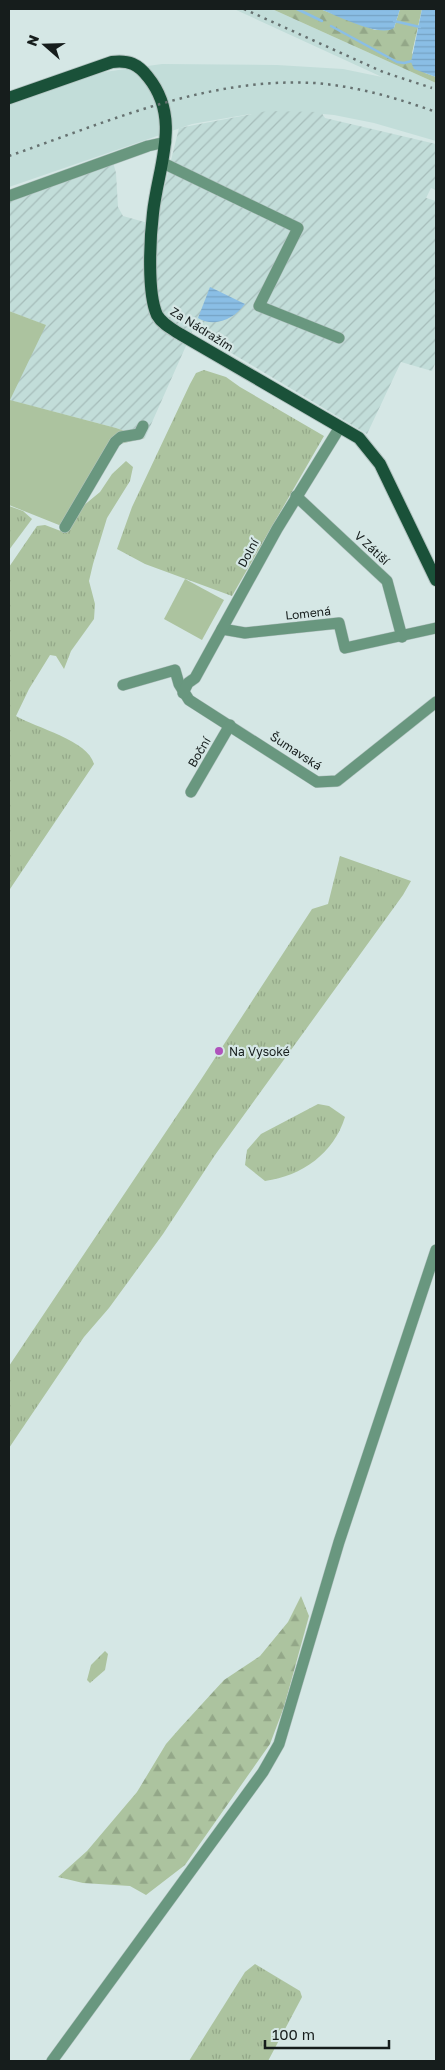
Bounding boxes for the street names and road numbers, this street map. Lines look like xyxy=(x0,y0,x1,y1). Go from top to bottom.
street label: Za Nádražím xyxy=(168,304,236,354)
street label: V Zátiší xyxy=(351,528,393,569)
street label: Dolní xyxy=(234,536,262,570)
street label: Lomená xyxy=(285,603,331,623)
street label: Šumavská xyxy=(267,729,325,773)
street label: Boční xyxy=(184,734,214,770)

